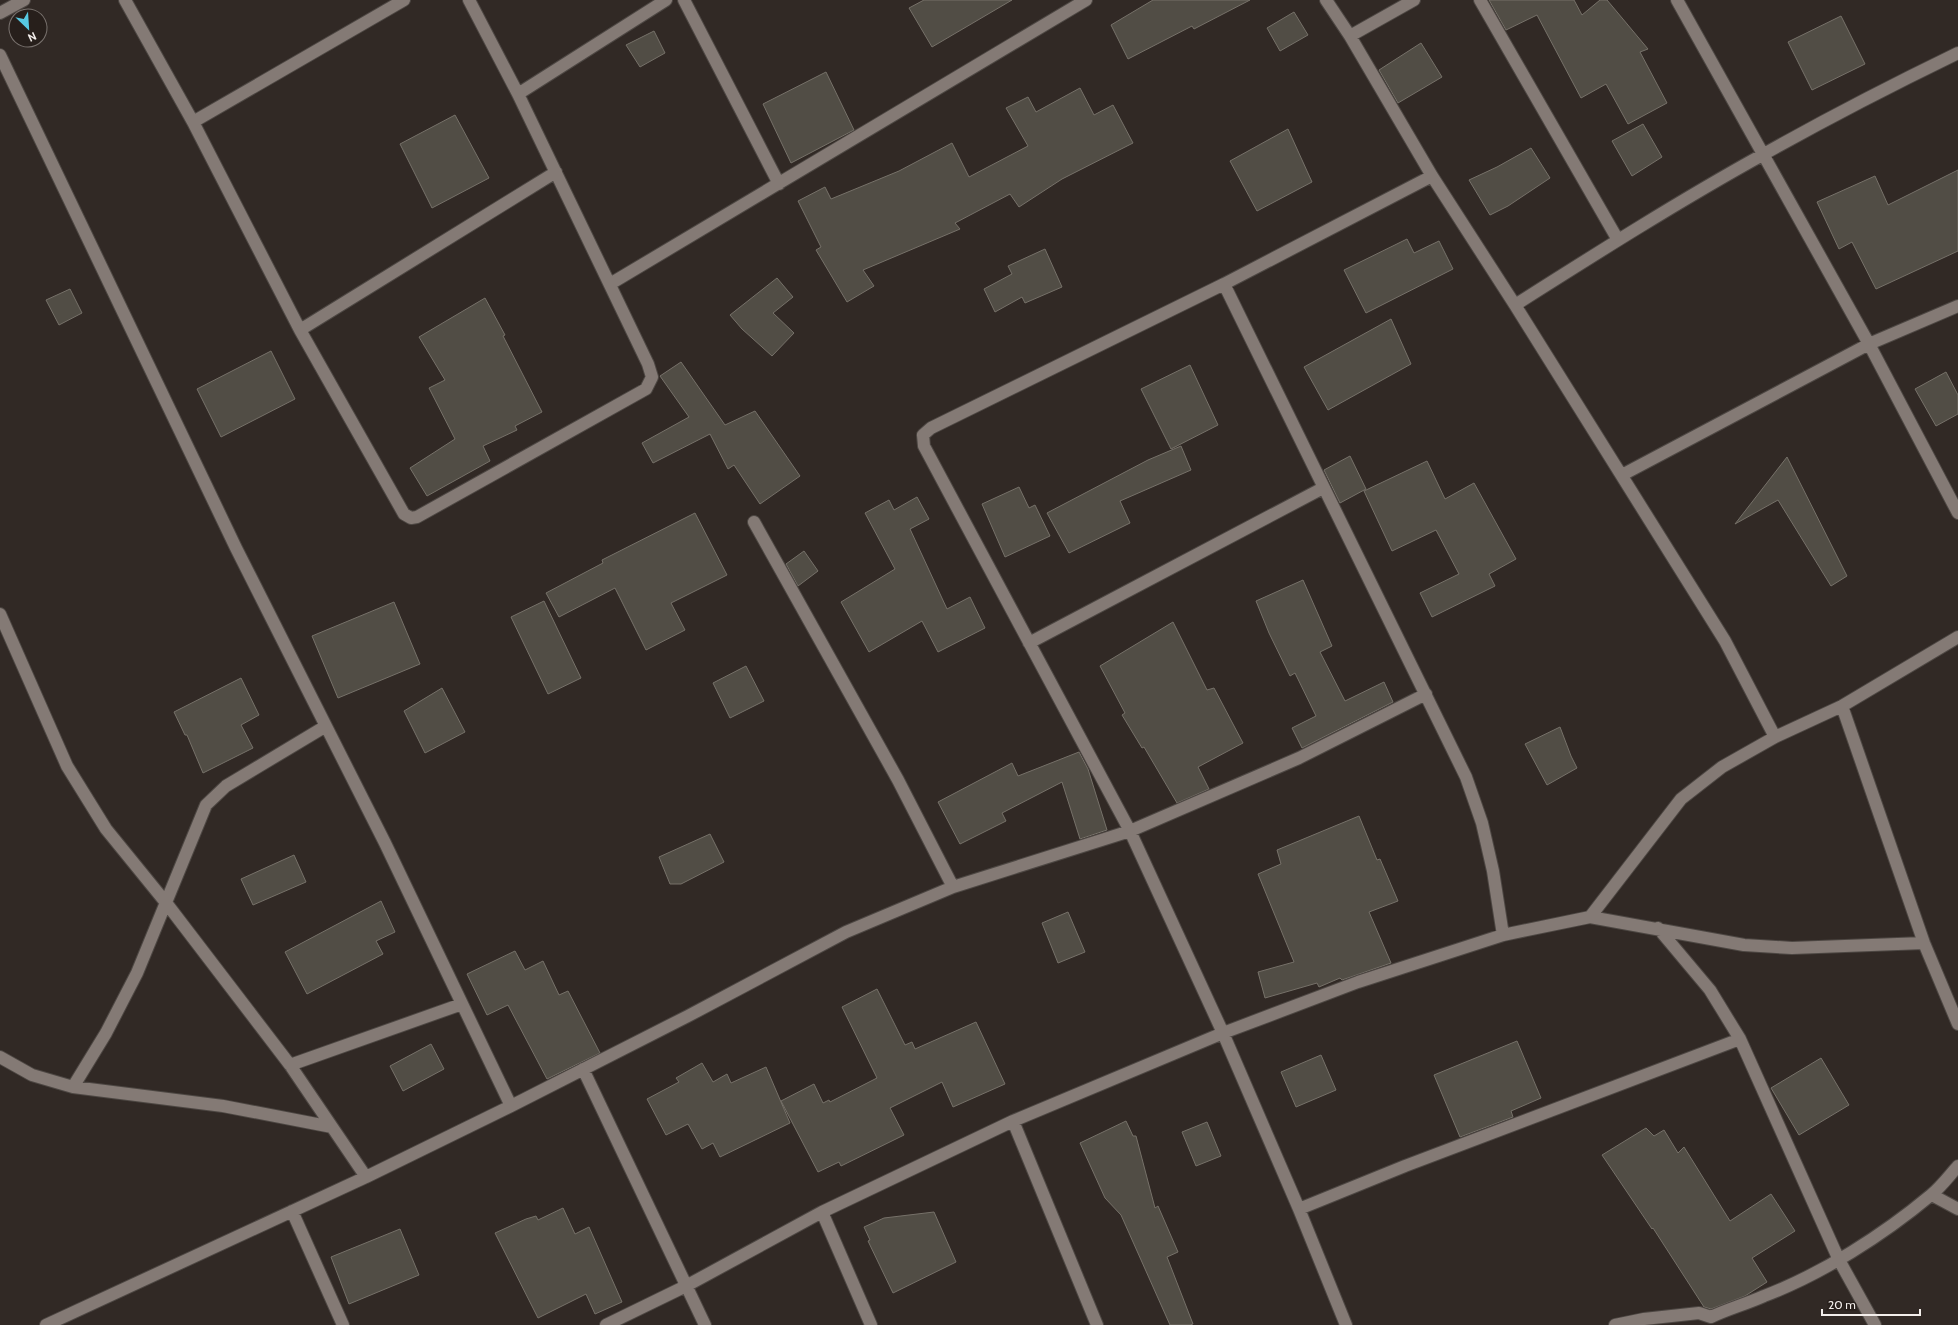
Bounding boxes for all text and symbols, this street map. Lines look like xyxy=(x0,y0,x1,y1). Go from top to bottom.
north arrow xyxy=(8,8,48,48)
text: N xyxy=(26,29,39,45)
scale bar xyxy=(1822,1291,1920,1317)
text: 20 m xyxy=(1828,1297,1856,1312)

